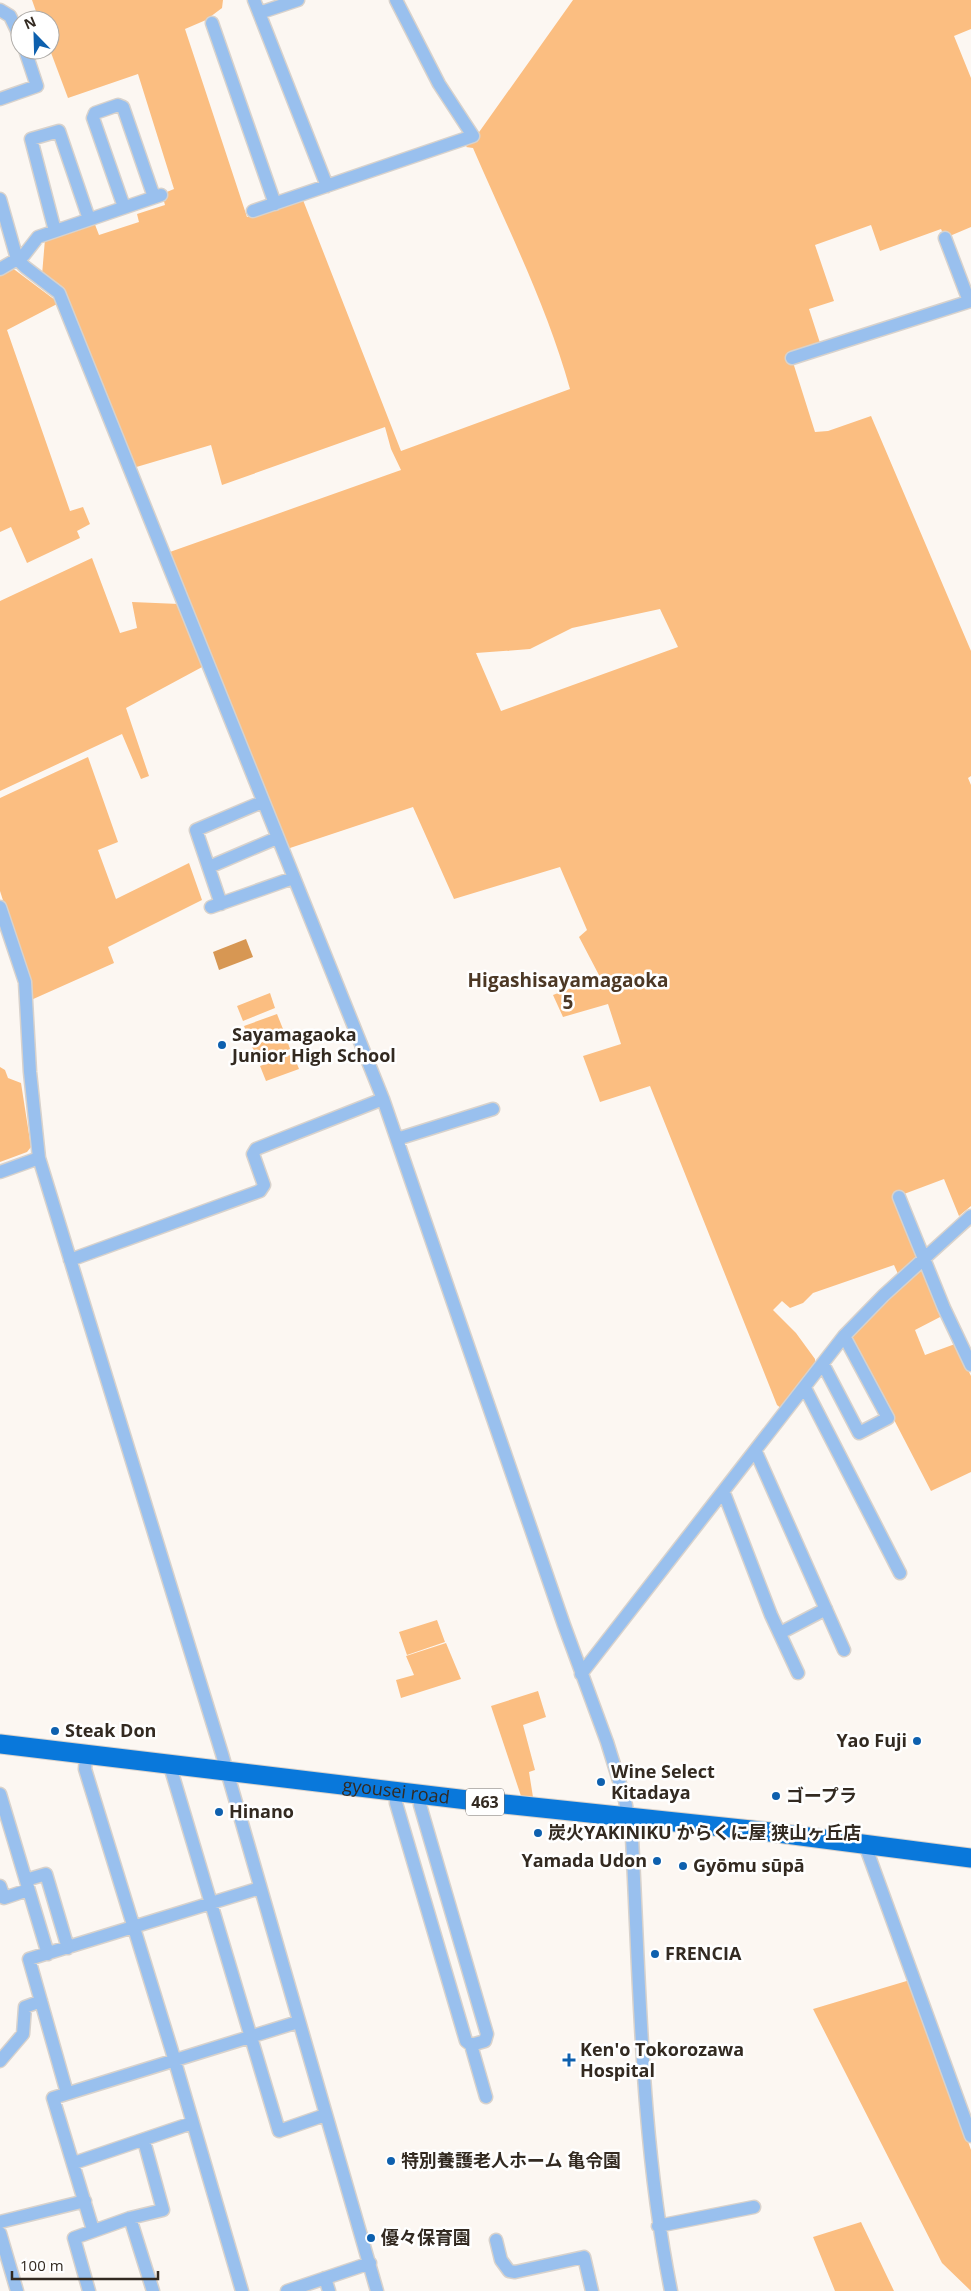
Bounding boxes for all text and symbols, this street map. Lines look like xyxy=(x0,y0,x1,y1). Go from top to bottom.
north arrow xyxy=(10,10,60,60)
text: N xyxy=(21,12,39,34)
district label: Higashisayamagaoka 5 xyxy=(468,967,668,1015)
place label: Sayamagaoka Junior High School xyxy=(230,1022,396,1067)
marker: Sayamagaoka Junior High School xyxy=(216,1039,228,1051)
place label: Steak Don xyxy=(65,1718,156,1742)
marker: Steak Don xyxy=(49,1725,61,1737)
place label: Yao Fuji xyxy=(836,1728,907,1752)
marker: Yao Fuji xyxy=(911,1735,923,1747)
place label: Wine Select Kitadaya xyxy=(611,1759,715,1804)
street label: gyousei road xyxy=(341,1772,451,1809)
marker: Wine Select Kitadaya xyxy=(595,1776,607,1788)
place label: ゴープラ xyxy=(786,1783,857,1807)
road number: 463 xyxy=(466,1788,504,1815)
marker: ゴープラ xyxy=(770,1790,782,1802)
place label: Hinano xyxy=(229,1799,294,1823)
marker: Hinano xyxy=(213,1806,225,1818)
place label: 炭火YAKINIKU からくに屋 狭山ヶ丘店 xyxy=(548,1820,861,1844)
marker: 炭火YAKINIKU からくに屋 狭山ヶ丘店 xyxy=(532,1827,544,1839)
place label: Yamada Udon xyxy=(521,1848,647,1872)
place label: Gyōmu sūpā xyxy=(693,1853,805,1877)
marker: Yamada Udon xyxy=(651,1855,663,1867)
marker: Gyōmu sūpā xyxy=(677,1860,689,1872)
place label: FRENCIA xyxy=(665,1941,742,1965)
marker: FRENCIA xyxy=(649,1948,661,1960)
place label: Ken'o Tokorozawa Hospital xyxy=(580,2037,744,2082)
marker: Ken'o Tokorozawa Hospital xyxy=(562,2053,576,2067)
place label: 特別養護老人ホーム 亀令園 xyxy=(401,2148,621,2172)
marker: 特別養護老人ホーム 亀令園 xyxy=(385,2155,397,2167)
place label: 優々保育園 xyxy=(381,2225,471,2249)
marker: 優々保育園 xyxy=(365,2232,377,2244)
scale bar xyxy=(12,2248,159,2280)
text: 100 m xyxy=(20,2255,64,2275)

